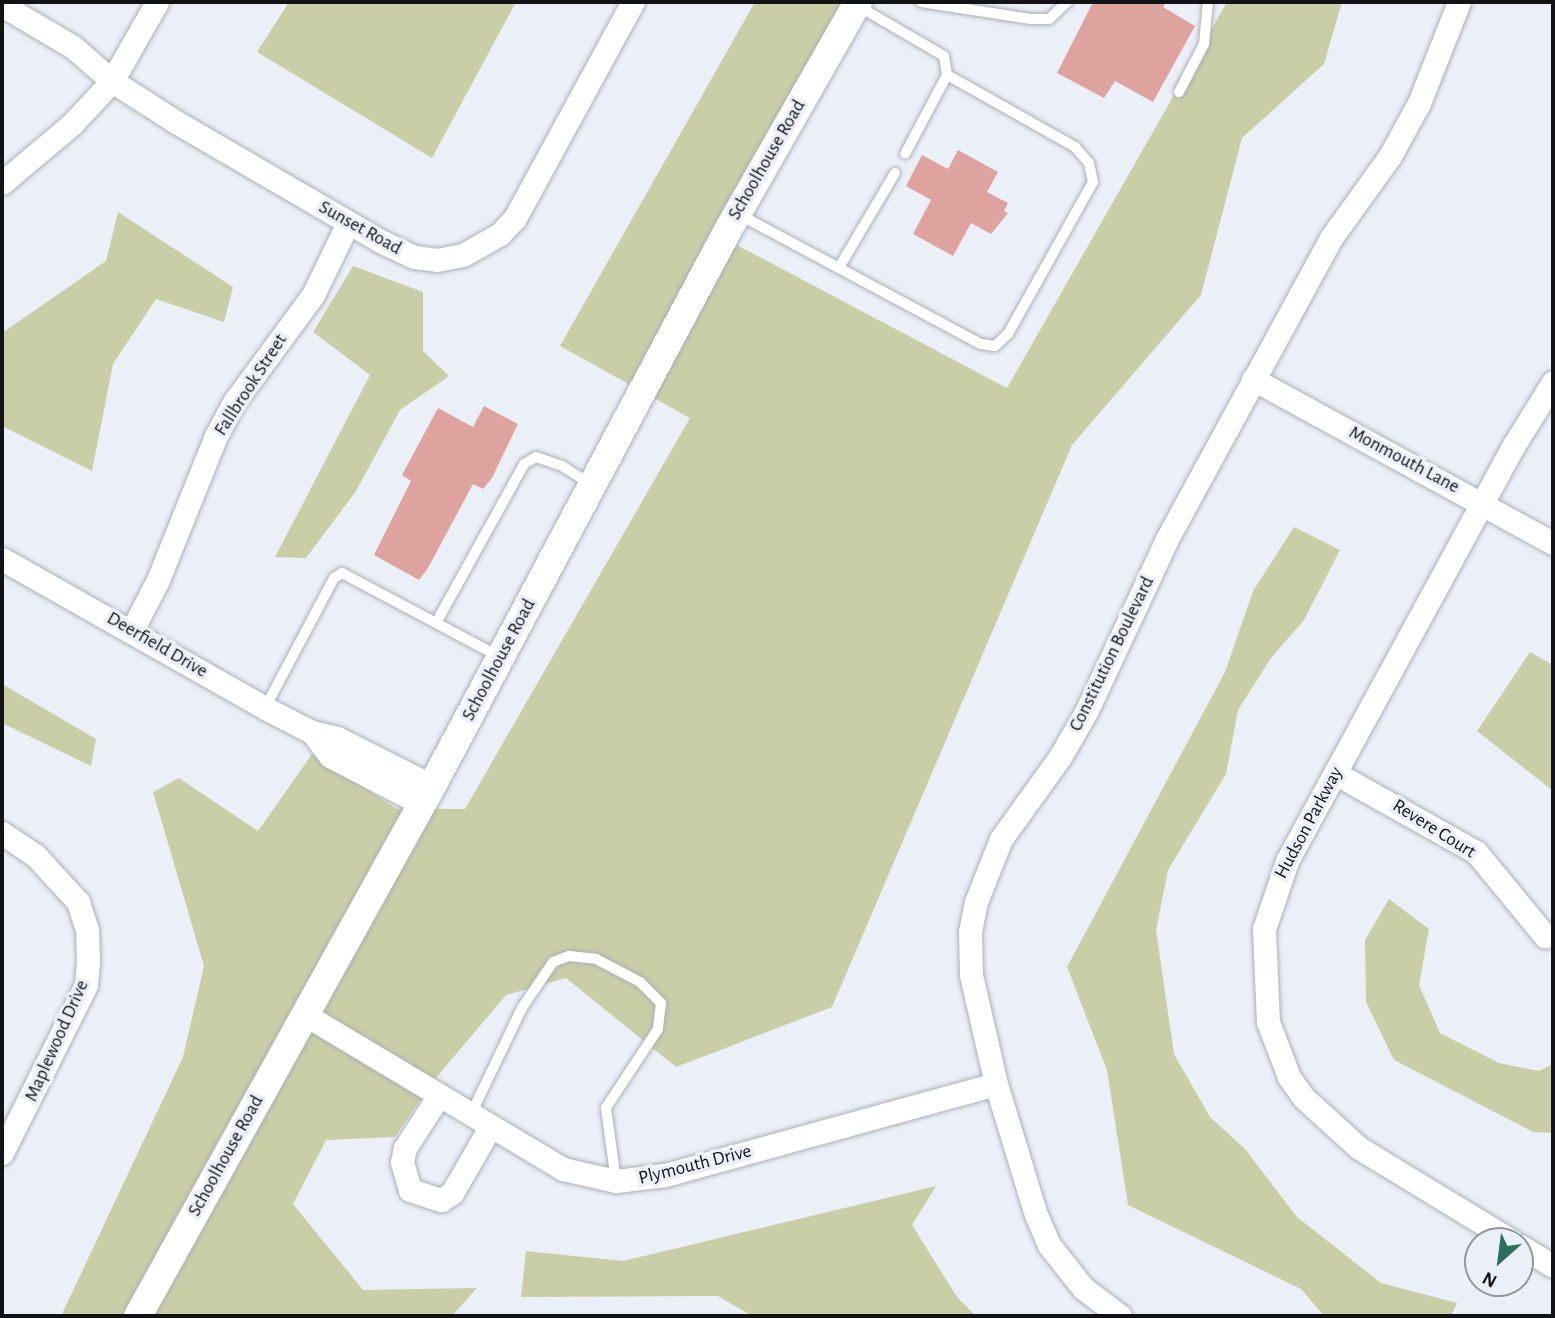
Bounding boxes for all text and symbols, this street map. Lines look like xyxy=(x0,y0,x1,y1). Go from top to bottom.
street label: Schoolhouse Road xyxy=(723,96,811,224)
street label: Sunset Road xyxy=(315,196,405,260)
street label: Fallbrook Street xyxy=(210,330,292,440)
street label: Monmouth Lane xyxy=(1345,421,1463,499)
street label: Constitution Boulevard xyxy=(1065,573,1159,735)
street label: Schoolhouse Road xyxy=(457,595,541,725)
street label: Deerfield Drive xyxy=(103,607,211,683)
street label: Hudson Parkway xyxy=(1270,763,1348,883)
street label: Revere Court xyxy=(1388,795,1480,863)
street label: Maplewood Drive xyxy=(20,977,94,1105)
street label: Schoolhouse Road xyxy=(183,1092,269,1220)
street label: Plymouth Drive xyxy=(636,1140,754,1190)
north arrow xyxy=(1464,1227,1534,1297)
text: N xyxy=(1480,1268,1500,1291)

